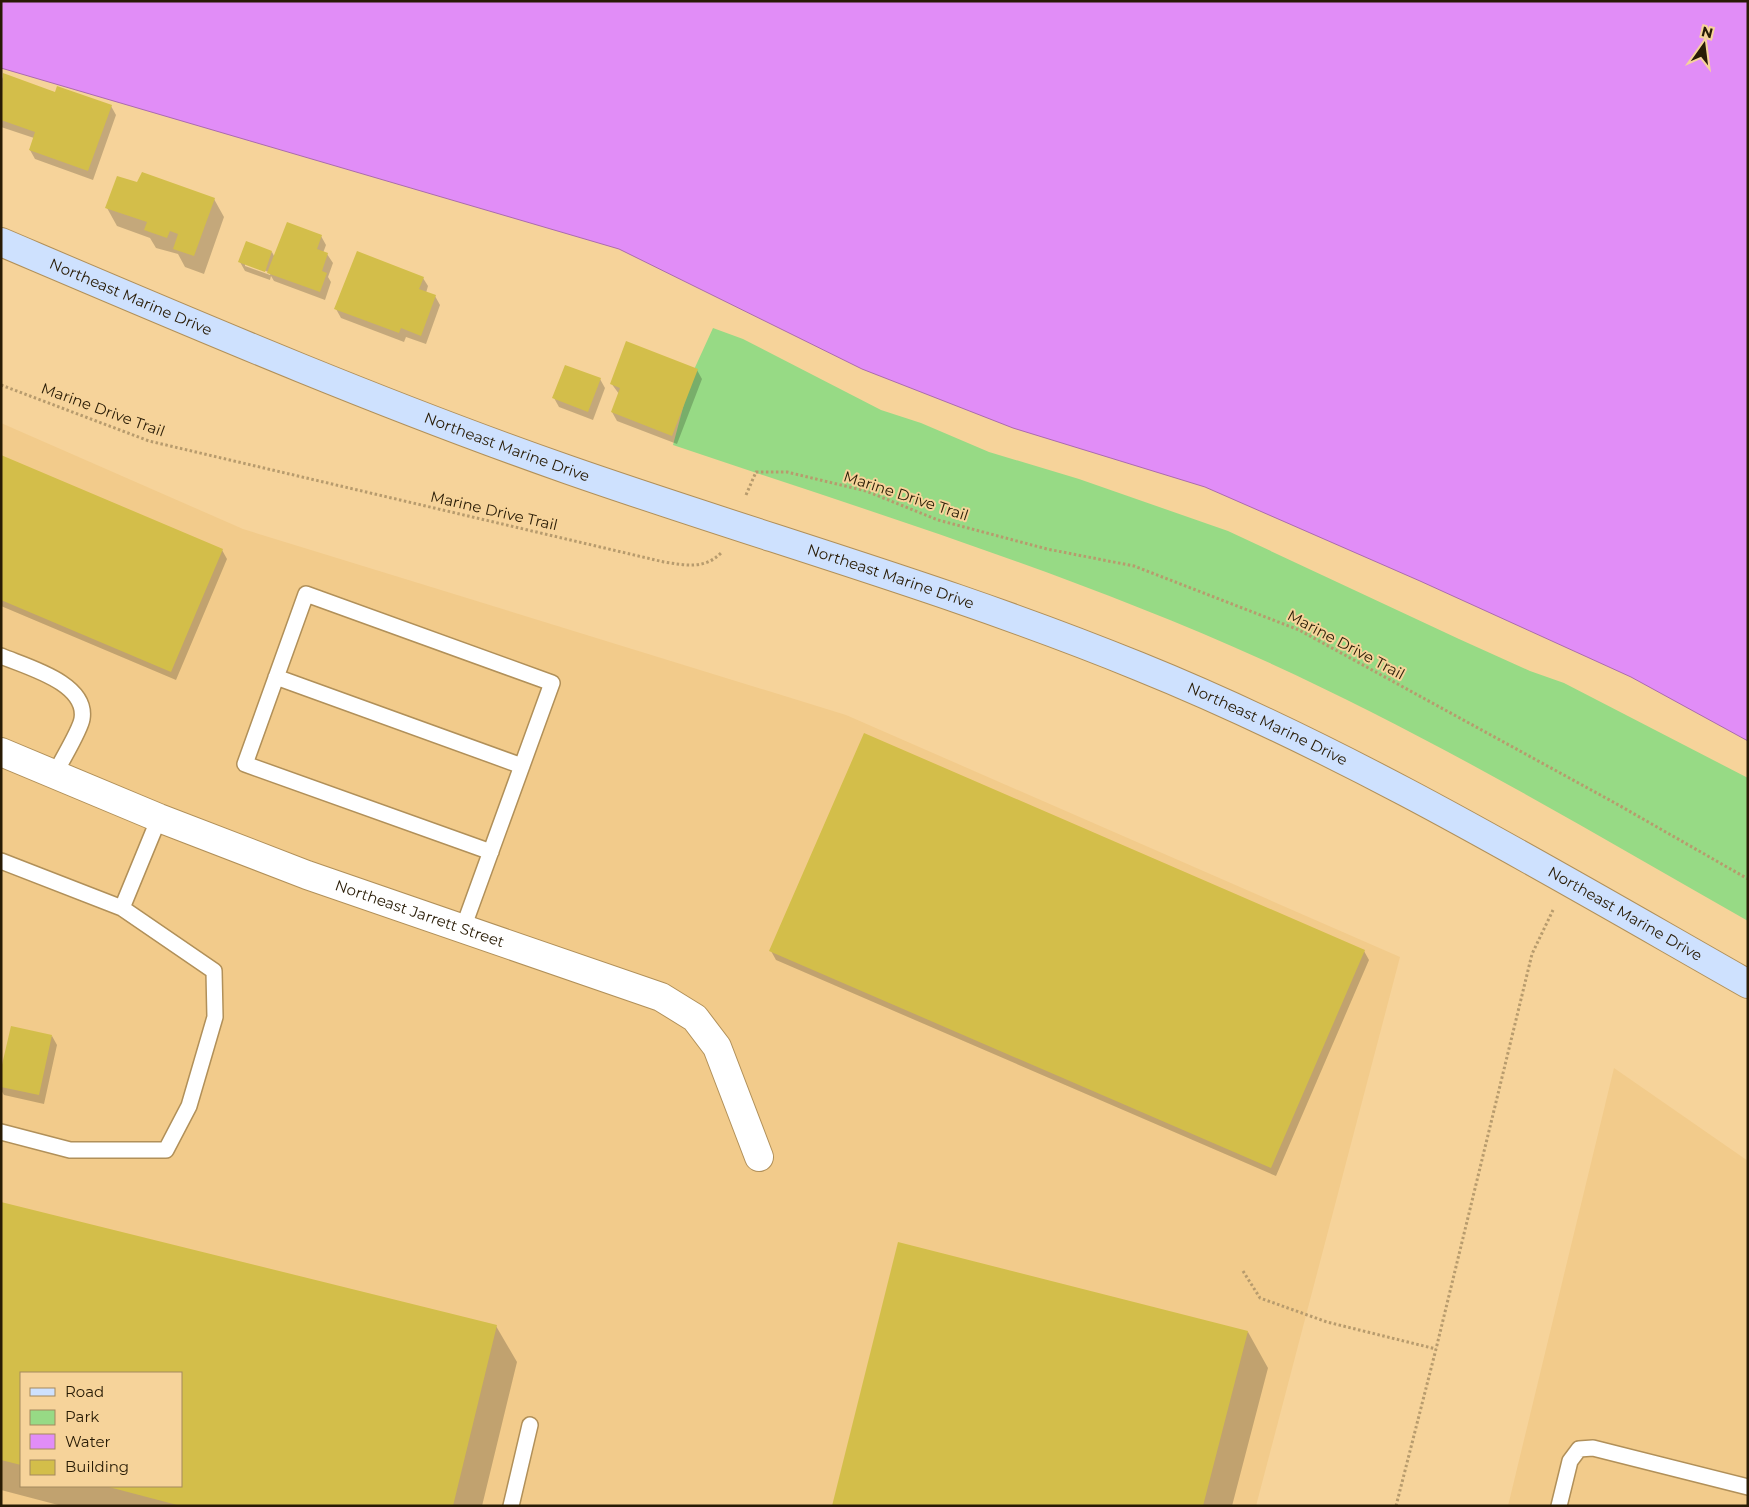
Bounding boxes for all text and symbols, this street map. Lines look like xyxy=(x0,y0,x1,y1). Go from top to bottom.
north arrow xyxy=(1679,20,1729,70)
text: N xyxy=(1699,22,1715,42)
street label: Northeast Marine Drive xyxy=(47,254,215,339)
street label: Marine Drive Trail xyxy=(39,378,168,441)
street label: Northeast Marine Drive xyxy=(422,408,592,485)
street label: Marine Drive Trail xyxy=(841,466,971,525)
street label: Marine Drive Trail xyxy=(429,487,560,534)
street label: Northeast Marine Drive xyxy=(805,539,977,613)
street label: Marine Drive Trail xyxy=(1284,606,1408,684)
street label: Northeast Marine Drive xyxy=(1185,678,1351,769)
street label: Northeast Marine Drive xyxy=(1545,862,1706,965)
street label: Northeast Jarrett Street xyxy=(333,875,507,951)
legend xyxy=(20,1372,182,1487)
text: Road xyxy=(65,1382,104,1401)
text: Park xyxy=(65,1407,99,1426)
text: Water xyxy=(65,1432,111,1451)
text: Building xyxy=(65,1457,129,1476)

